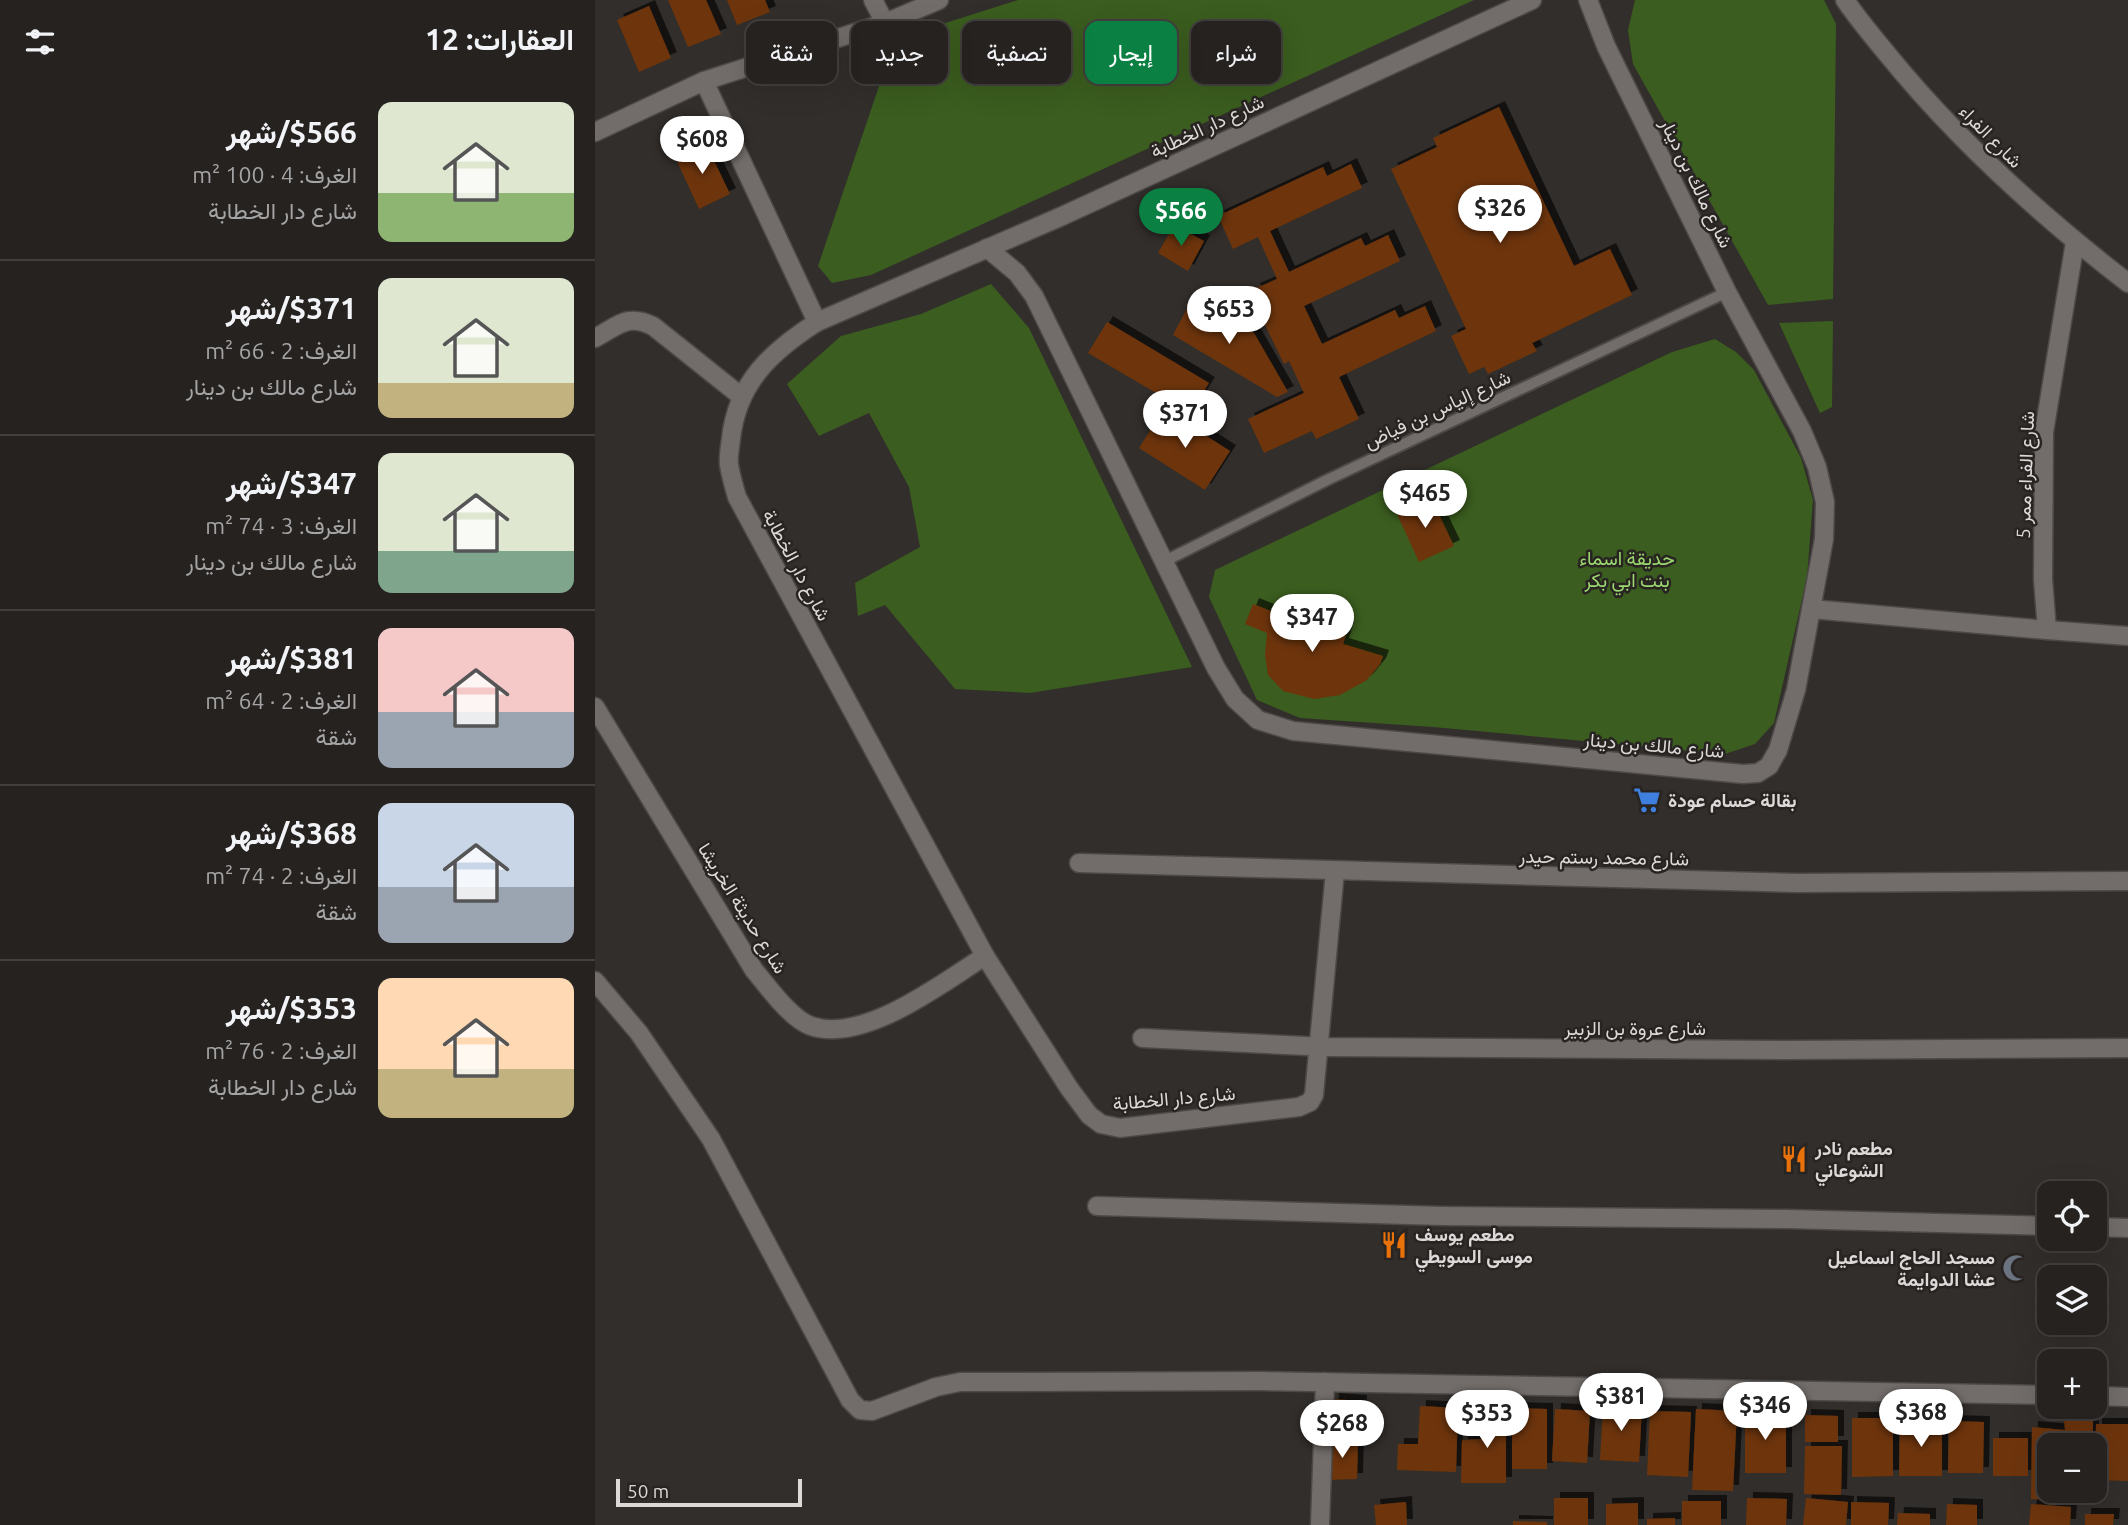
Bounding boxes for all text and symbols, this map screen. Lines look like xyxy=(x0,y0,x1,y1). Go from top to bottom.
chip: شقة xyxy=(746,21,837,84)
chip: جديد xyxy=(851,21,948,84)
chip: تصفية xyxy=(962,21,1071,84)
chip: إيجار xyxy=(1085,21,1177,84)
chip: شراء xyxy=(1191,21,1281,84)
text: العقارات: 12 xyxy=(425,22,574,56)
icon: filters xyxy=(21,23,59,61)
street label: شارع دار الخطابة xyxy=(1147,90,1268,164)
street label: شارع الفراء xyxy=(1954,100,2027,173)
street label: شارع مالك بن دينار xyxy=(1654,114,1738,252)
text: $566/شهر xyxy=(226,115,357,149)
pin: $608 xyxy=(661,116,743,176)
text: $608 xyxy=(676,126,728,151)
icon: home xyxy=(434,130,518,214)
text: الغرف: 4 · 100 m² xyxy=(192,162,357,187)
pin: $326 xyxy=(1459,186,1541,245)
pin: $566 xyxy=(1140,188,1222,248)
text: $326 xyxy=(1474,195,1526,220)
text: شارع دار الخطابة xyxy=(208,198,357,223)
text: $566 xyxy=(1155,198,1207,223)
pin: $653 xyxy=(1188,286,1270,346)
text: $371/شهر xyxy=(226,291,357,325)
text: $653 xyxy=(1203,296,1255,321)
icon: home xyxy=(434,306,518,390)
text: الغرف: 2 · 66 m² xyxy=(205,338,357,363)
street label: شارع إلياس بن فياض xyxy=(1360,365,1515,454)
text: شارع مالك بن دينار xyxy=(186,374,357,399)
pin: $371 xyxy=(1144,391,1226,450)
text: $371 xyxy=(1159,400,1211,425)
street label: شارع الفراء ممر 5 xyxy=(2012,411,2040,539)
text: $347/شهر xyxy=(226,466,357,500)
pin: $465 xyxy=(1384,470,1466,530)
text: $465 xyxy=(1399,480,1451,505)
icon: home xyxy=(434,481,518,565)
street label: شارع دار الخطابة xyxy=(757,506,836,625)
text: الغرف: 3 · 74 m² xyxy=(205,513,357,538)
park label: حديقة اسماء بنت ابي بكر xyxy=(1579,547,1675,596)
text: شارع مالك بن دينار xyxy=(186,549,357,574)
pin: $347 xyxy=(1271,594,1353,654)
text: $347 xyxy=(1286,604,1338,629)
text: $381/شهر xyxy=(226,641,357,675)
icon: home xyxy=(434,656,518,740)
text: الغرف: 2 · 64 m² xyxy=(205,688,357,713)
text: شقة xyxy=(315,724,357,749)
street label: شارع مالك بن دينار xyxy=(1581,728,1725,764)
supermarket icon: بقالة حسام عودة xyxy=(1632,785,1662,815)
place label: بقالة حسام عودة xyxy=(1668,789,1797,813)
text: $368/شهر xyxy=(226,816,357,850)
icon: home xyxy=(434,831,518,915)
street label: شارع حديثة الخريشا xyxy=(692,839,792,978)
street label: شارع محمد رستم حيدر xyxy=(1518,844,1689,871)
text: الغرف: 2 · 74 m² xyxy=(205,863,357,888)
text: شقة xyxy=(315,899,357,924)
text: $353/شهر xyxy=(226,991,357,1025)
icon: home xyxy=(434,1006,518,1090)
street label: شارع عروة بن الزبير xyxy=(1563,1017,1706,1041)
text: الغرف: 2 · 76 m² xyxy=(205,1038,357,1063)
text: شارع دار الخطابة xyxy=(208,1074,357,1099)
street label: شارع دار الخطابة xyxy=(1112,1082,1236,1116)
place label: مطعم نادر الشوعاني xyxy=(1814,1137,1893,1187)
restaurant icon: مطعم نادر الشوعاني xyxy=(1779,1144,1809,1174)
map controls xyxy=(2037,1181,2107,1503)
button: locate xyxy=(2037,1181,2107,1251)
place label: مطعم يوسف موسى السويطي xyxy=(1415,1223,1533,1273)
restaurant icon: مطعم يوسف موسى السويطي xyxy=(1379,1230,1409,1260)
place label: مسجد الحاج اسماعيل عشا الدوايمة xyxy=(1828,1246,1995,1292)
mosque icon: مسجد الحاج اسماعيل عشا الدوايمة xyxy=(2001,1253,2031,1283)
button: layers xyxy=(2037,1265,2107,1335)
button: + xyxy=(2037,1349,2107,1419)
pin: $381 xyxy=(1580,1374,1662,1433)
pin: $346 xyxy=(1724,1382,1806,1442)
text: $381 xyxy=(1595,1383,1647,1408)
pin: $353 xyxy=(1446,1390,1528,1450)
pin: $368 xyxy=(1880,1390,1962,1449)
text: $346 xyxy=(1739,1392,1791,1417)
text: $368 xyxy=(1895,1399,1947,1424)
pin: $268 xyxy=(1301,1400,1383,1460)
text: $353 xyxy=(1461,1400,1513,1425)
text: $268 xyxy=(1316,1410,1368,1435)
button: − xyxy=(2037,1433,2107,1503)
scale bar xyxy=(616,1476,801,1508)
text: 50 m xyxy=(627,1480,669,1502)

